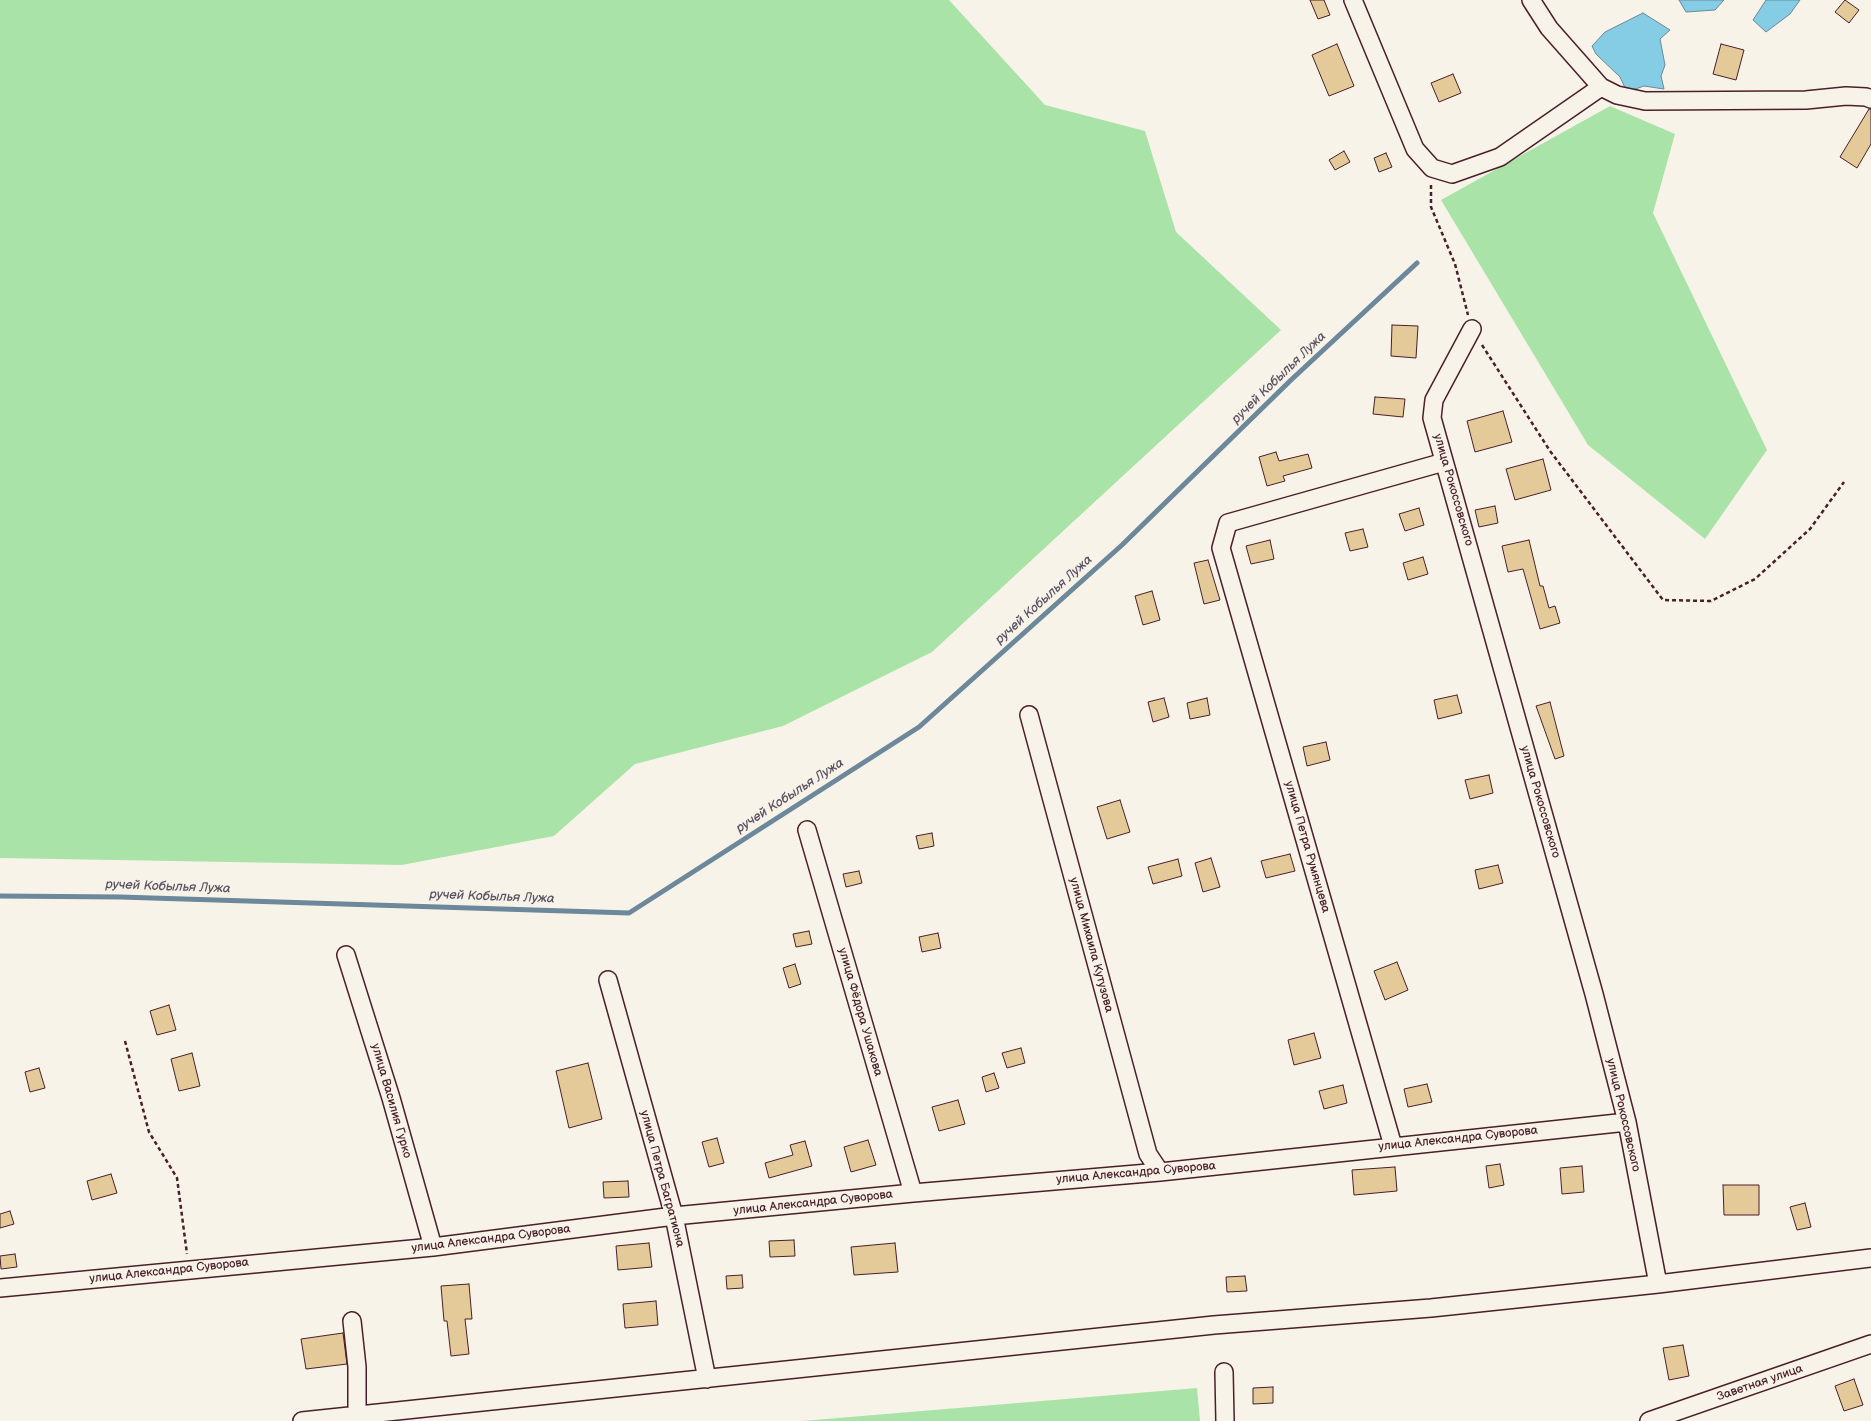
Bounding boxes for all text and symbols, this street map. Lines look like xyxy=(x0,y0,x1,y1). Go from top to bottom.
water label: ручей Кобылья Лужа xyxy=(1228,329,1330,427)
street label: улица Рокоссовского xyxy=(1430,432,1476,548)
water label: ручей Кобылья Лужа xyxy=(992,552,1096,648)
street label: улица Рокоссовского xyxy=(1517,744,1563,860)
water label: ручей Кобылья Лужа xyxy=(733,755,847,837)
street label: улица Петра Румянцева xyxy=(1281,779,1333,915)
street label: улица Михаила Кутузова xyxy=(1066,876,1116,1014)
water label: ручей Кобылья Лужа xyxy=(105,877,231,897)
water label: ручей Кобылья Лужа xyxy=(429,887,555,907)
street label: улица Фёдора Ушакова xyxy=(835,946,885,1078)
street label: улица Василия Гурко xyxy=(368,1042,414,1160)
street label: улица Рокоссовского xyxy=(1603,1057,1643,1173)
street label: улица Петра Багратиона xyxy=(637,1109,687,1249)
street label: улица Александра Суворова xyxy=(1378,1123,1538,1155)
street label: улица Александра Суворова xyxy=(1056,1159,1216,1187)
street label: улица Александра Суворова xyxy=(733,1187,893,1219)
street label: улица Александра Суворова xyxy=(411,1222,571,1256)
street label: улица Александра Суворова xyxy=(89,1255,249,1287)
street label: Заветная улица xyxy=(1715,1362,1805,1404)

